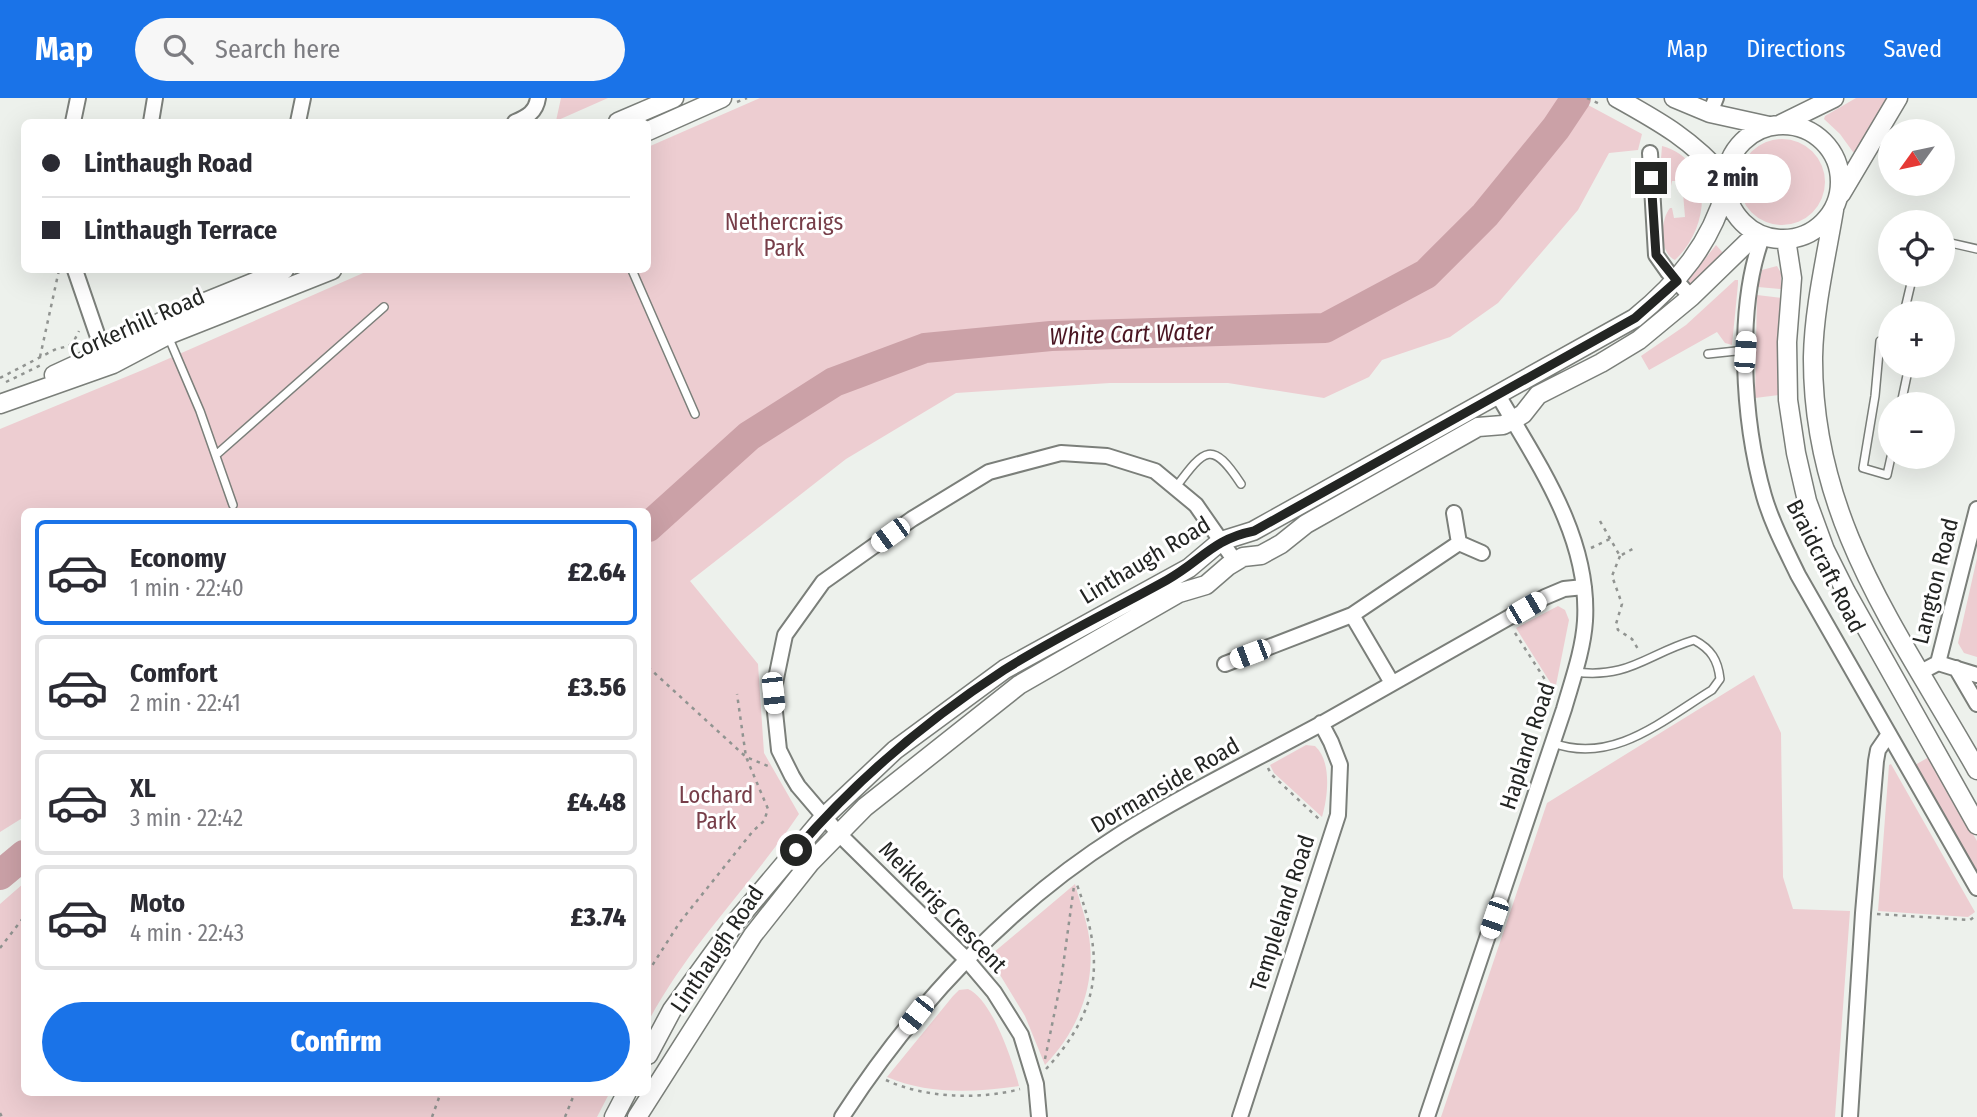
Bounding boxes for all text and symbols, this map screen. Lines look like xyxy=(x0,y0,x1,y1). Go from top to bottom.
search box xyxy=(135,18,625,81)
text: Map xyxy=(35,29,93,69)
icon: search xyxy=(159,30,197,68)
text: Search here xyxy=(215,34,340,65)
text: Map xyxy=(1667,35,1708,63)
text: Directions xyxy=(1746,35,1845,63)
text: Saved xyxy=(1883,35,1942,63)
north arrow xyxy=(1878,119,1955,196)
map controls xyxy=(1878,119,1955,469)
text: Linthaugh Road xyxy=(84,148,253,179)
callout: 2 min xyxy=(1676,154,1791,202)
route end xyxy=(1635,162,1667,194)
text: 2 min xyxy=(1708,164,1758,192)
park label: Nethercraigs Park xyxy=(725,208,843,262)
button: locate xyxy=(1878,210,1955,287)
text: Linthaugh Terrace xyxy=(84,215,277,246)
street label: Corkerhill Road xyxy=(65,282,209,366)
button: + xyxy=(1878,301,1955,378)
water label: White Cart Water xyxy=(1049,317,1214,351)
car xyxy=(1734,330,1757,374)
button: − xyxy=(1878,392,1955,469)
street label: Braidcraft Road xyxy=(1781,495,1871,637)
street label: Linthaugh Road xyxy=(1075,510,1215,610)
car xyxy=(867,514,914,556)
street label: Langton Road xyxy=(1906,515,1964,647)
icon: car xyxy=(46,541,109,604)
text: Economy xyxy=(130,543,226,574)
text: £2.64 xyxy=(568,557,626,588)
text: 1 min · 22:40 xyxy=(130,574,244,602)
car xyxy=(1503,588,1550,628)
car xyxy=(1227,637,1274,671)
icon: car xyxy=(46,656,109,719)
text: Comfort xyxy=(130,658,218,689)
car xyxy=(761,671,786,715)
text: £3.56 xyxy=(567,672,626,703)
street label: Hapland Road xyxy=(1493,679,1561,813)
text: 2 min · 22:41 xyxy=(130,689,241,717)
street label: Dormanside Road xyxy=(1086,731,1244,839)
icon: car xyxy=(46,771,109,834)
text: XL xyxy=(130,773,156,804)
park label: Lochard Park xyxy=(679,781,753,835)
text: £4.48 xyxy=(567,787,626,818)
text: 3 min · 22:42 xyxy=(130,804,243,832)
street label: Templeland Road xyxy=(1244,831,1320,995)
route start xyxy=(780,834,812,866)
street label: Meiklerig Crescent xyxy=(873,835,1013,979)
street label: Linthaugh Road xyxy=(664,880,770,1018)
icon: car xyxy=(46,886,109,949)
text: Moto xyxy=(130,888,185,919)
car xyxy=(1478,895,1511,941)
text: £3.74 xyxy=(571,902,626,933)
text: 4 min · 22:43 xyxy=(130,919,244,947)
car xyxy=(895,992,938,1038)
button: Confirm xyxy=(42,1002,630,1082)

